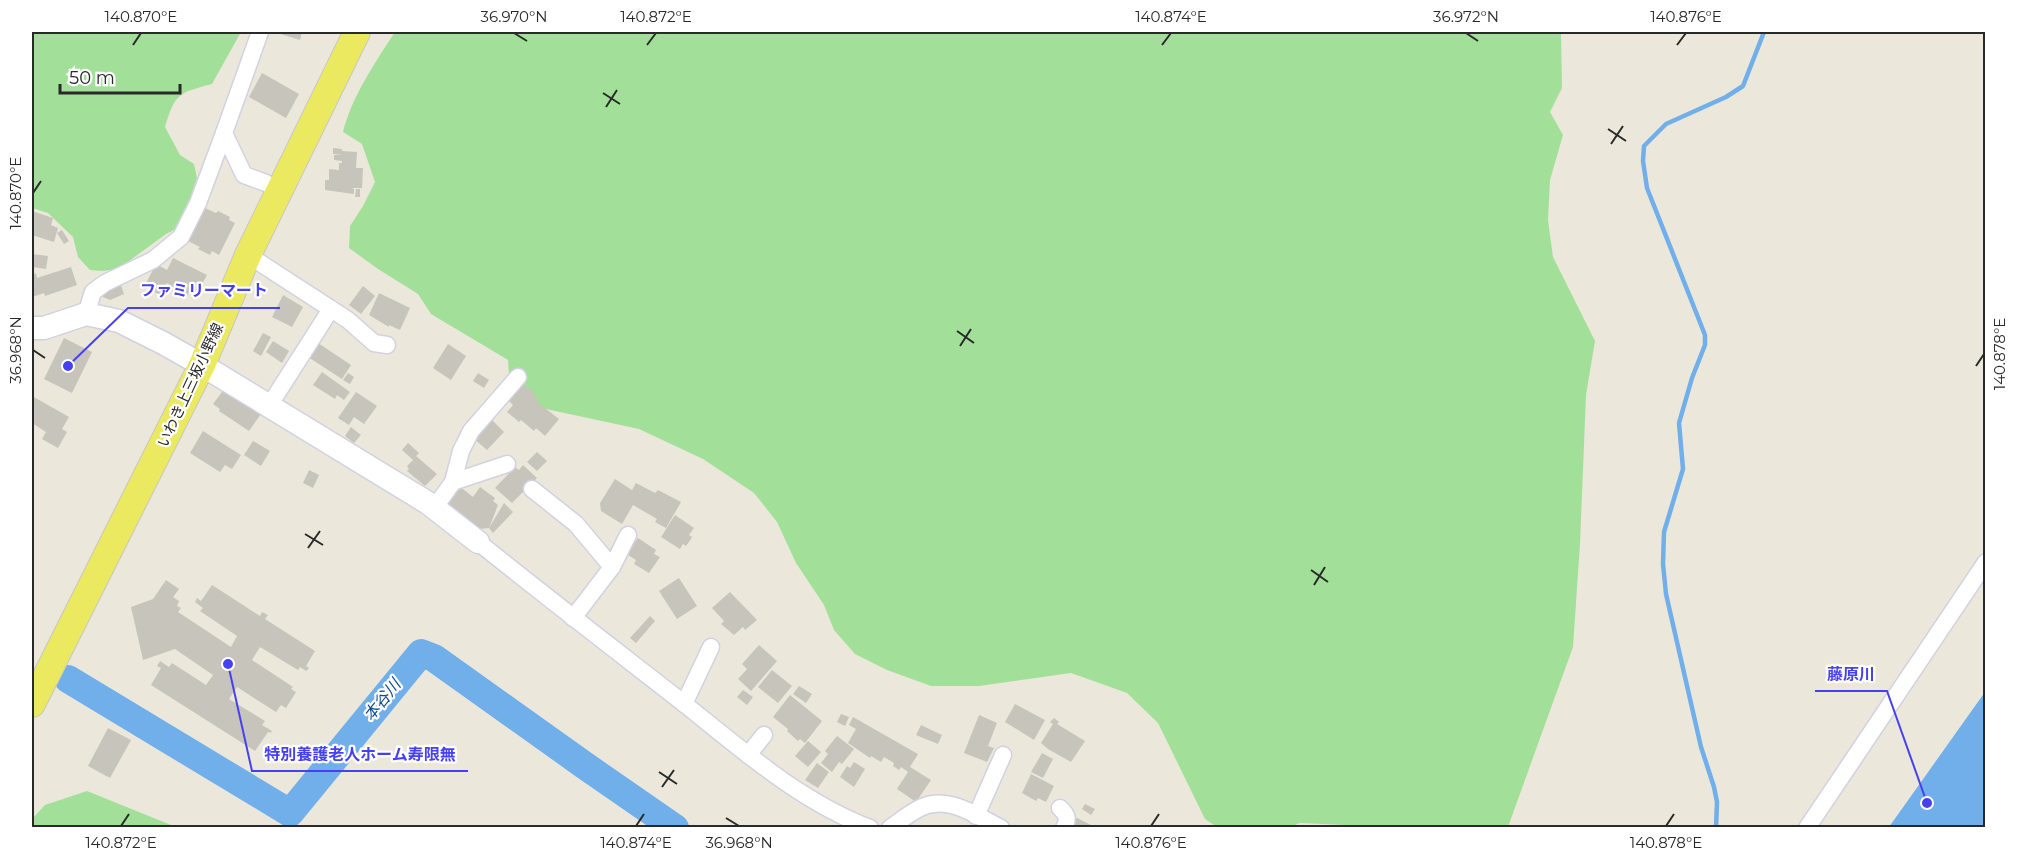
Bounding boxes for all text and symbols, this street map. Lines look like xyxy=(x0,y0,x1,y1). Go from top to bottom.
text: 140.870°E xyxy=(105,7,177,26)
text: 36.970°N xyxy=(481,7,547,26)
text: 140.872°E xyxy=(620,7,692,26)
text: 140.874°E xyxy=(1135,7,1207,26)
text: 36.972°N xyxy=(1433,7,1499,26)
text: 140.876°E xyxy=(1650,7,1722,26)
scale bar xyxy=(60,57,180,95)
text: 50 m xyxy=(69,67,115,89)
text: 140.870°E xyxy=(6,157,25,229)
callout: ファミリーマート xyxy=(128,274,280,308)
text: ファミリーマート xyxy=(140,281,268,300)
text: 36.968°N xyxy=(6,316,25,384)
text: 140.878°E xyxy=(1990,318,2009,390)
street label: いわき上三坂小野線 xyxy=(153,320,227,450)
callout: 藤原川 xyxy=(1815,657,1887,691)
text: 藤原川 xyxy=(1827,665,1875,684)
water label: 本谷川 xyxy=(360,674,406,725)
callout: 特別養護老人ホーム寿限無 xyxy=(252,737,468,771)
text: 特別養護老人ホーム寿限無 xyxy=(264,745,456,764)
text: 140.872°E xyxy=(85,833,157,852)
text: 140.874°E xyxy=(600,833,672,852)
text: 36.968°N xyxy=(705,833,773,852)
text: 140.876°E xyxy=(1115,833,1187,852)
text: 140.878°E xyxy=(1630,833,1702,852)

